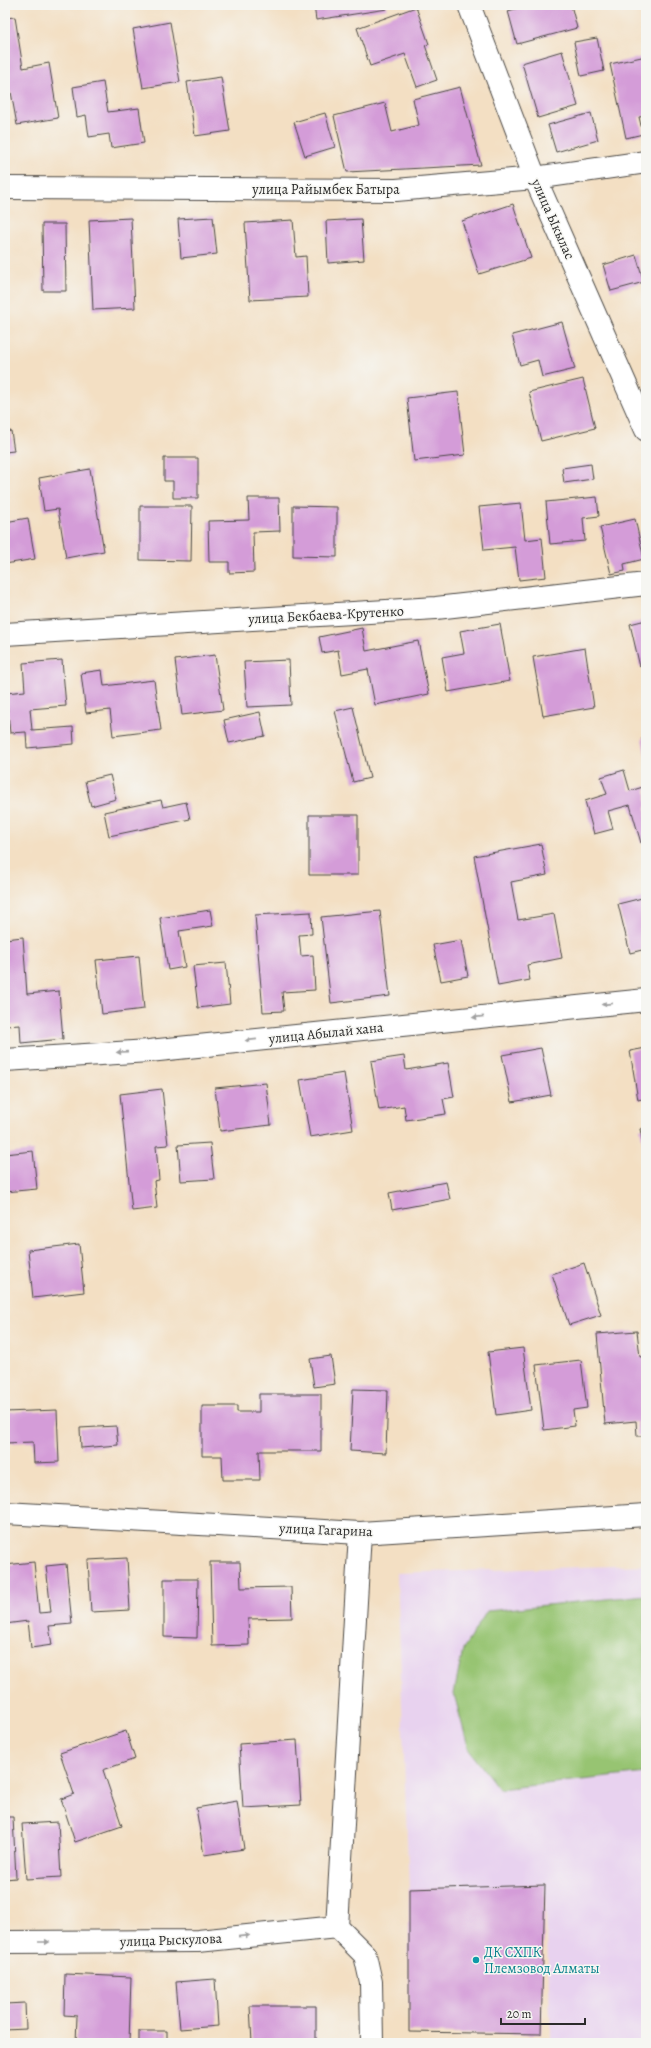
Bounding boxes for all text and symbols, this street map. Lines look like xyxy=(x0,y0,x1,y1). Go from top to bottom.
street label: улица Ыкылас xyxy=(526,175,579,262)
street label: улица Райымбек Батыра xyxy=(251,180,400,199)
street label: улица Бекбаева-Крутенко xyxy=(247,601,404,629)
one-way arrow xyxy=(601,1000,613,1007)
one-way arrow xyxy=(472,1014,484,1020)
street label: улица Абылай хана xyxy=(267,1017,385,1049)
one-way arrow xyxy=(245,1037,257,1044)
one-way arrow xyxy=(116,1049,128,1056)
street label: улица Гагарина xyxy=(278,1519,374,1541)
street label: улица Рыскулова xyxy=(119,1929,223,1951)
one-way arrow xyxy=(238,1933,250,1940)
one-way arrow xyxy=(38,1939,51,1945)
place label: ДК СХПК Племзовод Алматы xyxy=(484,1943,600,1978)
marker: ДК СХПК Племзовод Алматы xyxy=(471,1955,481,1965)
scale bar xyxy=(501,2000,585,2026)
text: 20 m xyxy=(507,2006,531,2022)

